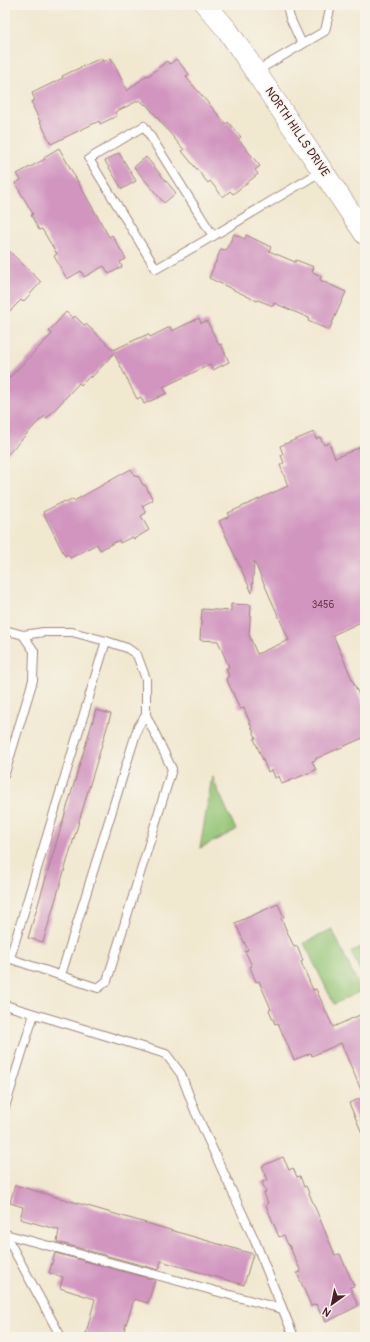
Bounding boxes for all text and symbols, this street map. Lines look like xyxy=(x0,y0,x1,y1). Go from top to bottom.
street label: NORTH HILLS DRIVE xyxy=(261,84,333,180)
house number: 3456 xyxy=(312,599,334,611)
north arrow xyxy=(312,1284,352,1324)
text: N xyxy=(320,1304,333,1319)

